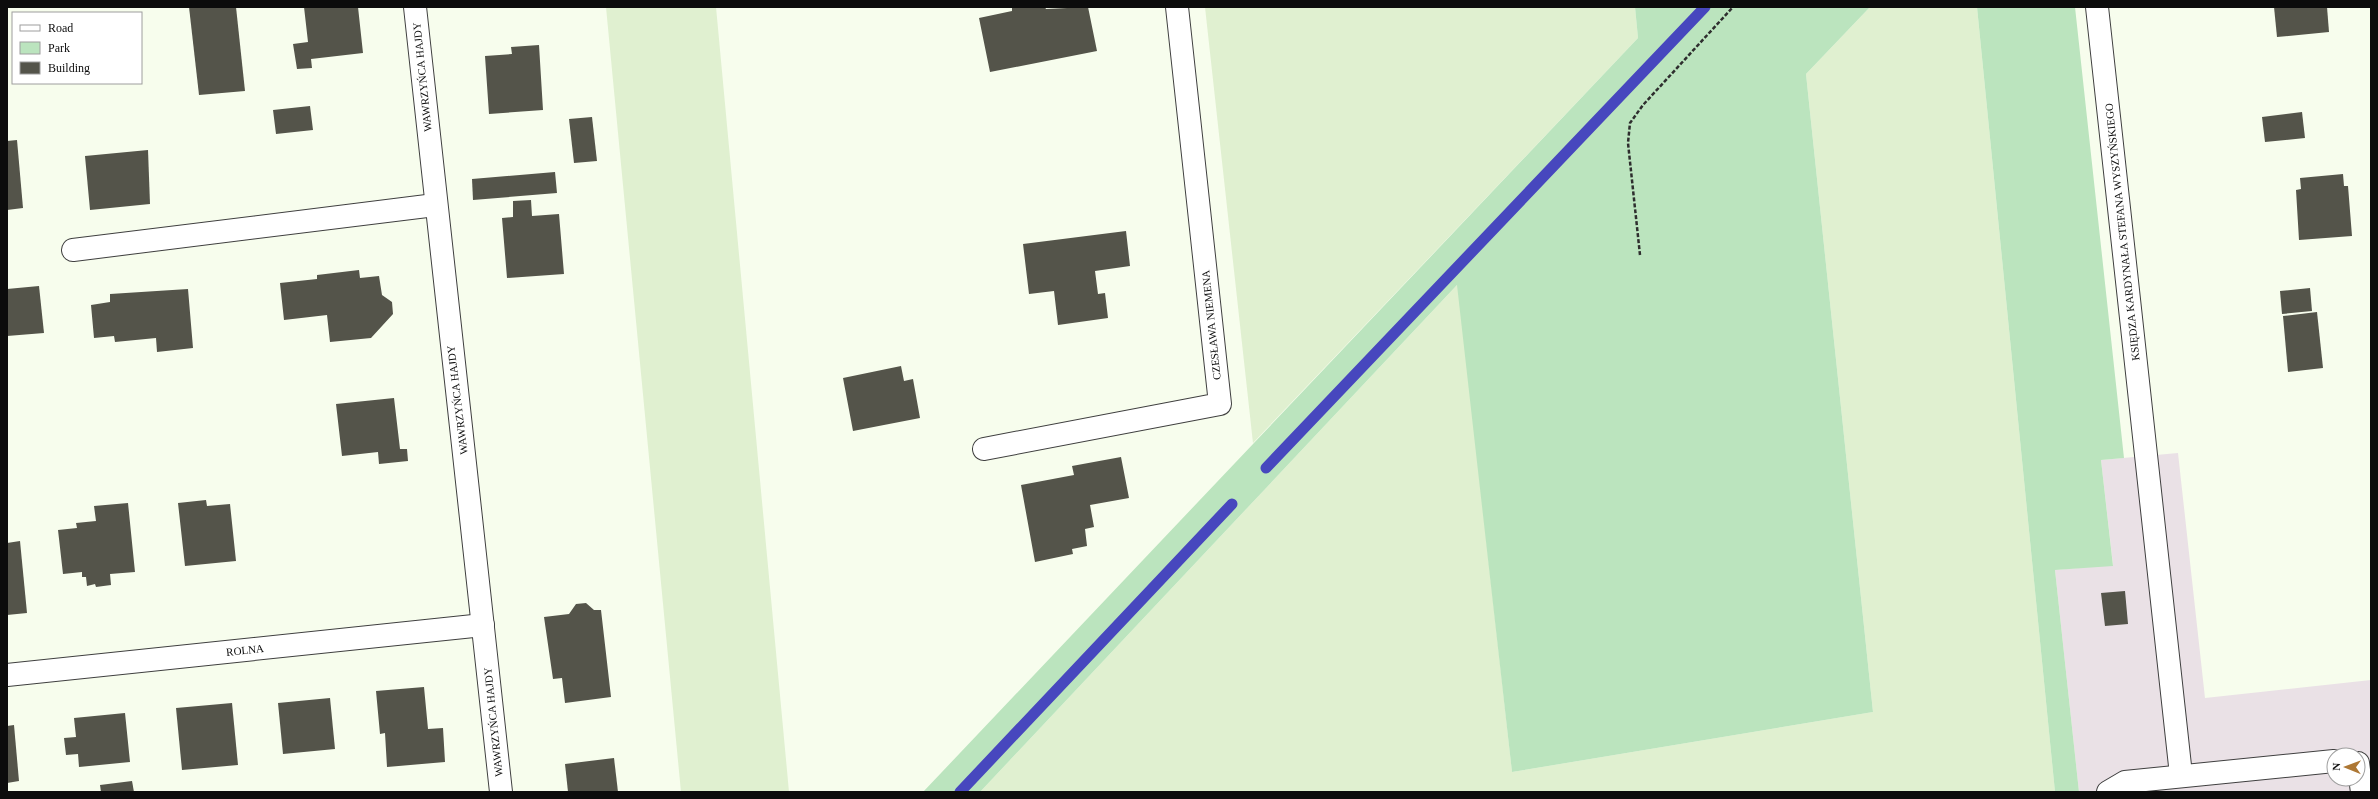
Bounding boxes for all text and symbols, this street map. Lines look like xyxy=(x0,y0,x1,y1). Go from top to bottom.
legend xyxy=(12,12,142,84)
text: Road xyxy=(48,21,73,35)
street label: WAWRZYŃCA HAJDY xyxy=(410,22,434,132)
text: Park xyxy=(48,41,70,55)
text: Building xyxy=(48,61,90,75)
street label: KSIĘDZA KARDYNAŁA STEFANA WYSZYŃSKIEGO xyxy=(2102,103,2142,361)
street label: CZESŁAWA NIEMENA xyxy=(1199,269,1223,381)
street label: WAWRZYŃCA HAJDY xyxy=(444,345,470,455)
street label: ROLNA xyxy=(226,642,265,658)
street label: WAWRZYŃCA HAJDY xyxy=(481,667,505,777)
north arrow xyxy=(2326,747,2366,787)
text: N xyxy=(2330,763,2342,771)

